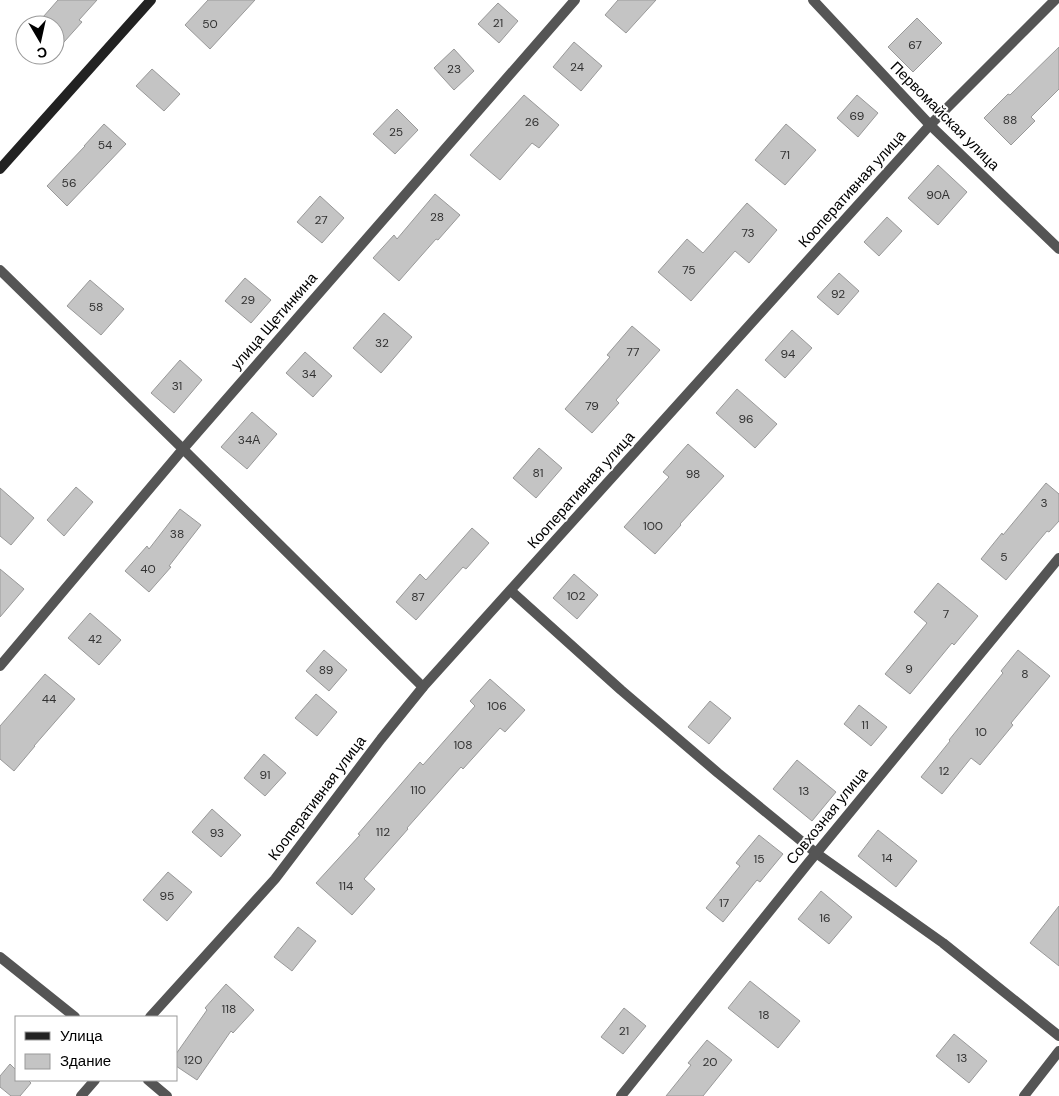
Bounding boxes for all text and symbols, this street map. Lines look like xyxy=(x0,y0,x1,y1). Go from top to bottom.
north arrow xyxy=(15,15,65,65)
house number: 21 xyxy=(493,15,503,31)
house number: 50 xyxy=(202,16,218,32)
house number: 67 xyxy=(908,37,922,53)
text: С xyxy=(36,43,48,63)
street label: Первомайская улица xyxy=(886,57,1004,175)
house number: 24 xyxy=(570,59,584,75)
house number: 23 xyxy=(447,61,461,77)
house number: 69 xyxy=(850,108,864,124)
house number: 88 xyxy=(1003,112,1017,128)
house number: 26 xyxy=(525,114,539,130)
house number: 25 xyxy=(389,124,403,140)
street label: Кооперативная улица xyxy=(794,126,911,252)
house number: 54 xyxy=(98,137,112,153)
house number: 71 xyxy=(780,147,790,163)
house number: 56 xyxy=(62,175,76,191)
house number: 90А xyxy=(926,187,950,203)
house number: 28 xyxy=(430,209,444,225)
house number: 27 xyxy=(314,212,328,228)
house number: 73 xyxy=(741,225,755,241)
house number: 75 xyxy=(682,262,696,278)
street label: улица Щетинкина xyxy=(226,268,322,374)
house number: 92 xyxy=(831,286,845,302)
house number: 29 xyxy=(241,292,255,308)
house number: 58 xyxy=(89,299,103,315)
house number: 32 xyxy=(375,335,389,351)
house number: 77 xyxy=(627,344,639,360)
house number: 94 xyxy=(781,346,795,362)
house number: 34 xyxy=(302,366,316,382)
house number: 31 xyxy=(172,378,182,394)
house number: 79 xyxy=(585,398,599,414)
house number: 96 xyxy=(738,411,754,427)
street label: Кооперативная улица xyxy=(523,427,640,553)
house number: 34А xyxy=(238,432,260,448)
house number: 81 xyxy=(533,465,543,481)
house number: 98 xyxy=(686,466,700,482)
house number: 3 xyxy=(1040,495,1048,511)
house number: 100 xyxy=(643,518,663,534)
house number: 38 xyxy=(170,526,184,542)
house number: 5 xyxy=(1000,549,1008,565)
house number: 40 xyxy=(140,561,156,577)
house number: 102 xyxy=(567,588,585,604)
house number: 87 xyxy=(411,589,425,605)
house number: 7 xyxy=(943,606,949,622)
house number: 42 xyxy=(88,631,102,647)
house number: 9 xyxy=(905,661,913,677)
house number: 89 xyxy=(319,662,333,678)
house number: 8 xyxy=(1021,666,1029,682)
house number: 44 xyxy=(42,691,56,707)
house number: 106 xyxy=(487,698,507,714)
house number: 11 xyxy=(861,717,869,733)
house number: 10 xyxy=(975,724,987,740)
street label: Кооперативная улица xyxy=(263,731,371,864)
house number: 108 xyxy=(453,737,473,753)
street label: Совхозная улица xyxy=(782,763,873,869)
house number: 12 xyxy=(939,763,949,779)
house number: 91 xyxy=(259,767,271,783)
house number: 110 xyxy=(410,782,426,798)
house number: 13 xyxy=(799,783,809,799)
house number: 112 xyxy=(376,824,390,840)
house number: 93 xyxy=(210,825,224,841)
house number: 14 xyxy=(881,850,893,866)
house number: 15 xyxy=(753,851,765,867)
house number: 114 xyxy=(339,878,353,894)
house number: 95 xyxy=(160,888,174,904)
house number: 17 xyxy=(719,895,729,911)
house number: 16 xyxy=(819,910,831,926)
house number: 118 xyxy=(222,1001,236,1017)
house number: 18 xyxy=(758,1007,770,1023)
legend xyxy=(15,1016,178,1081)
house number: 21 xyxy=(619,1023,629,1039)
text: Улица xyxy=(60,1026,103,1046)
house number: 13 xyxy=(957,1050,967,1066)
text: Здание xyxy=(60,1051,111,1071)
house number: 120 xyxy=(184,1052,202,1068)
house number: 20 xyxy=(702,1054,718,1070)

